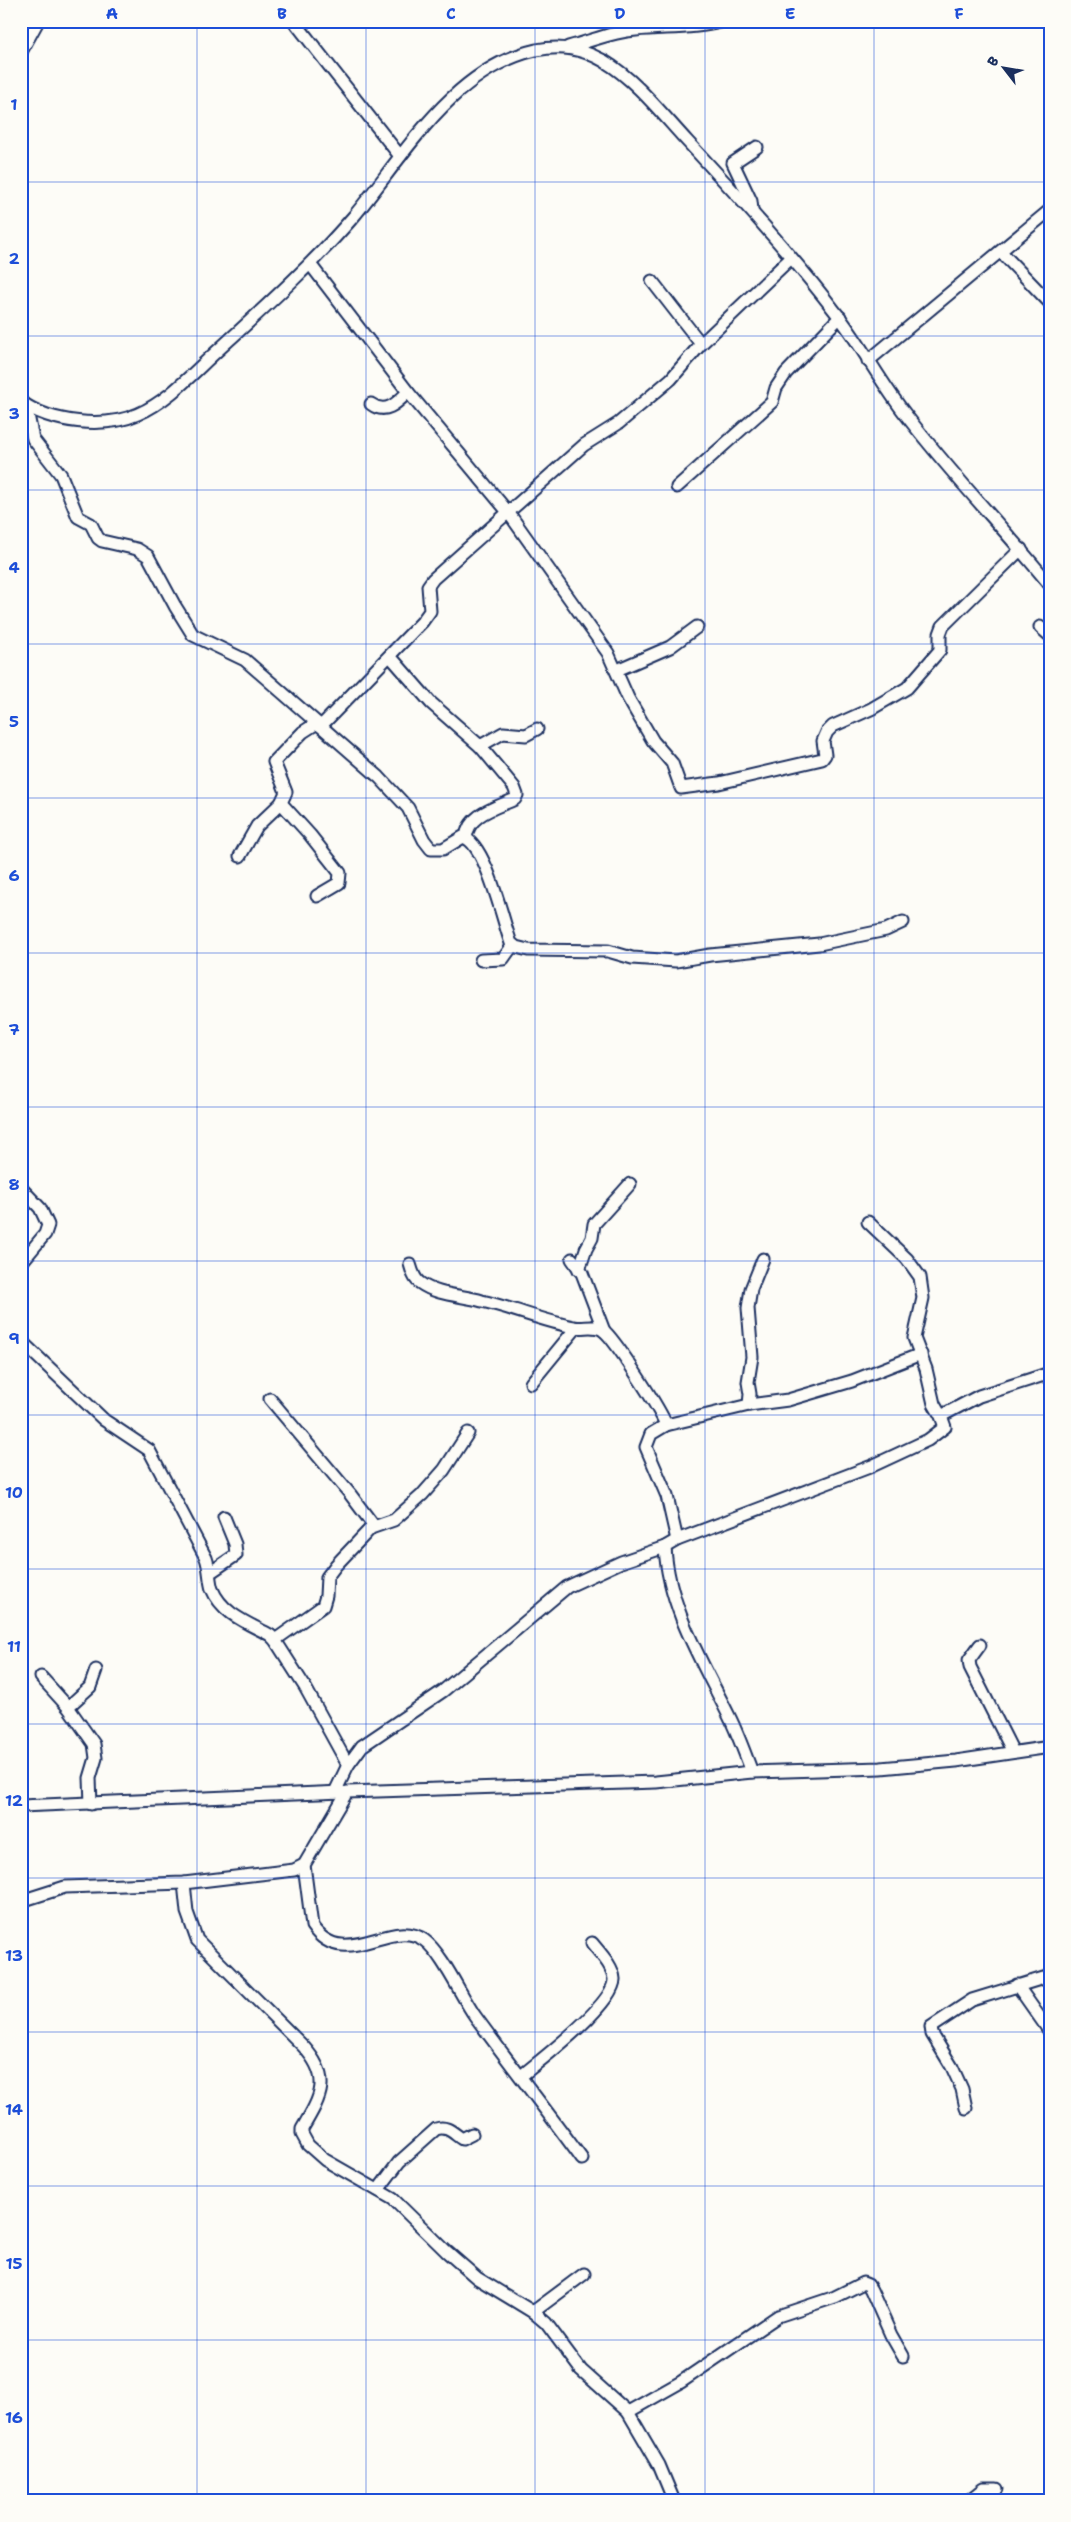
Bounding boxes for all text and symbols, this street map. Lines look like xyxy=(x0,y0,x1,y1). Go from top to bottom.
text: A xyxy=(106,3,118,24)
text: B xyxy=(277,3,287,24)
text: C xyxy=(446,3,456,24)
text: D xyxy=(614,3,626,24)
text: E xyxy=(785,3,795,24)
text: F xyxy=(954,3,964,24)
north arrow xyxy=(978,42,1028,92)
text: B xyxy=(983,53,1003,70)
text: 1 xyxy=(10,94,18,115)
text: 2 xyxy=(8,248,20,269)
text: 3 xyxy=(8,403,20,424)
text: 4 xyxy=(8,557,20,578)
text: 5 xyxy=(9,711,19,732)
text: 6 xyxy=(8,865,20,886)
text: 7 xyxy=(8,1019,20,1040)
text: 8 xyxy=(8,1174,20,1195)
text: 9 xyxy=(8,1328,20,1349)
text: 10 xyxy=(5,1482,23,1503)
text: 11 xyxy=(7,1636,21,1657)
text: 12 xyxy=(5,1790,23,1811)
text: 13 xyxy=(5,1945,23,1966)
text: 14 xyxy=(5,2099,23,2120)
text: 15 xyxy=(5,2253,23,2274)
text: 16 xyxy=(5,2407,23,2428)

